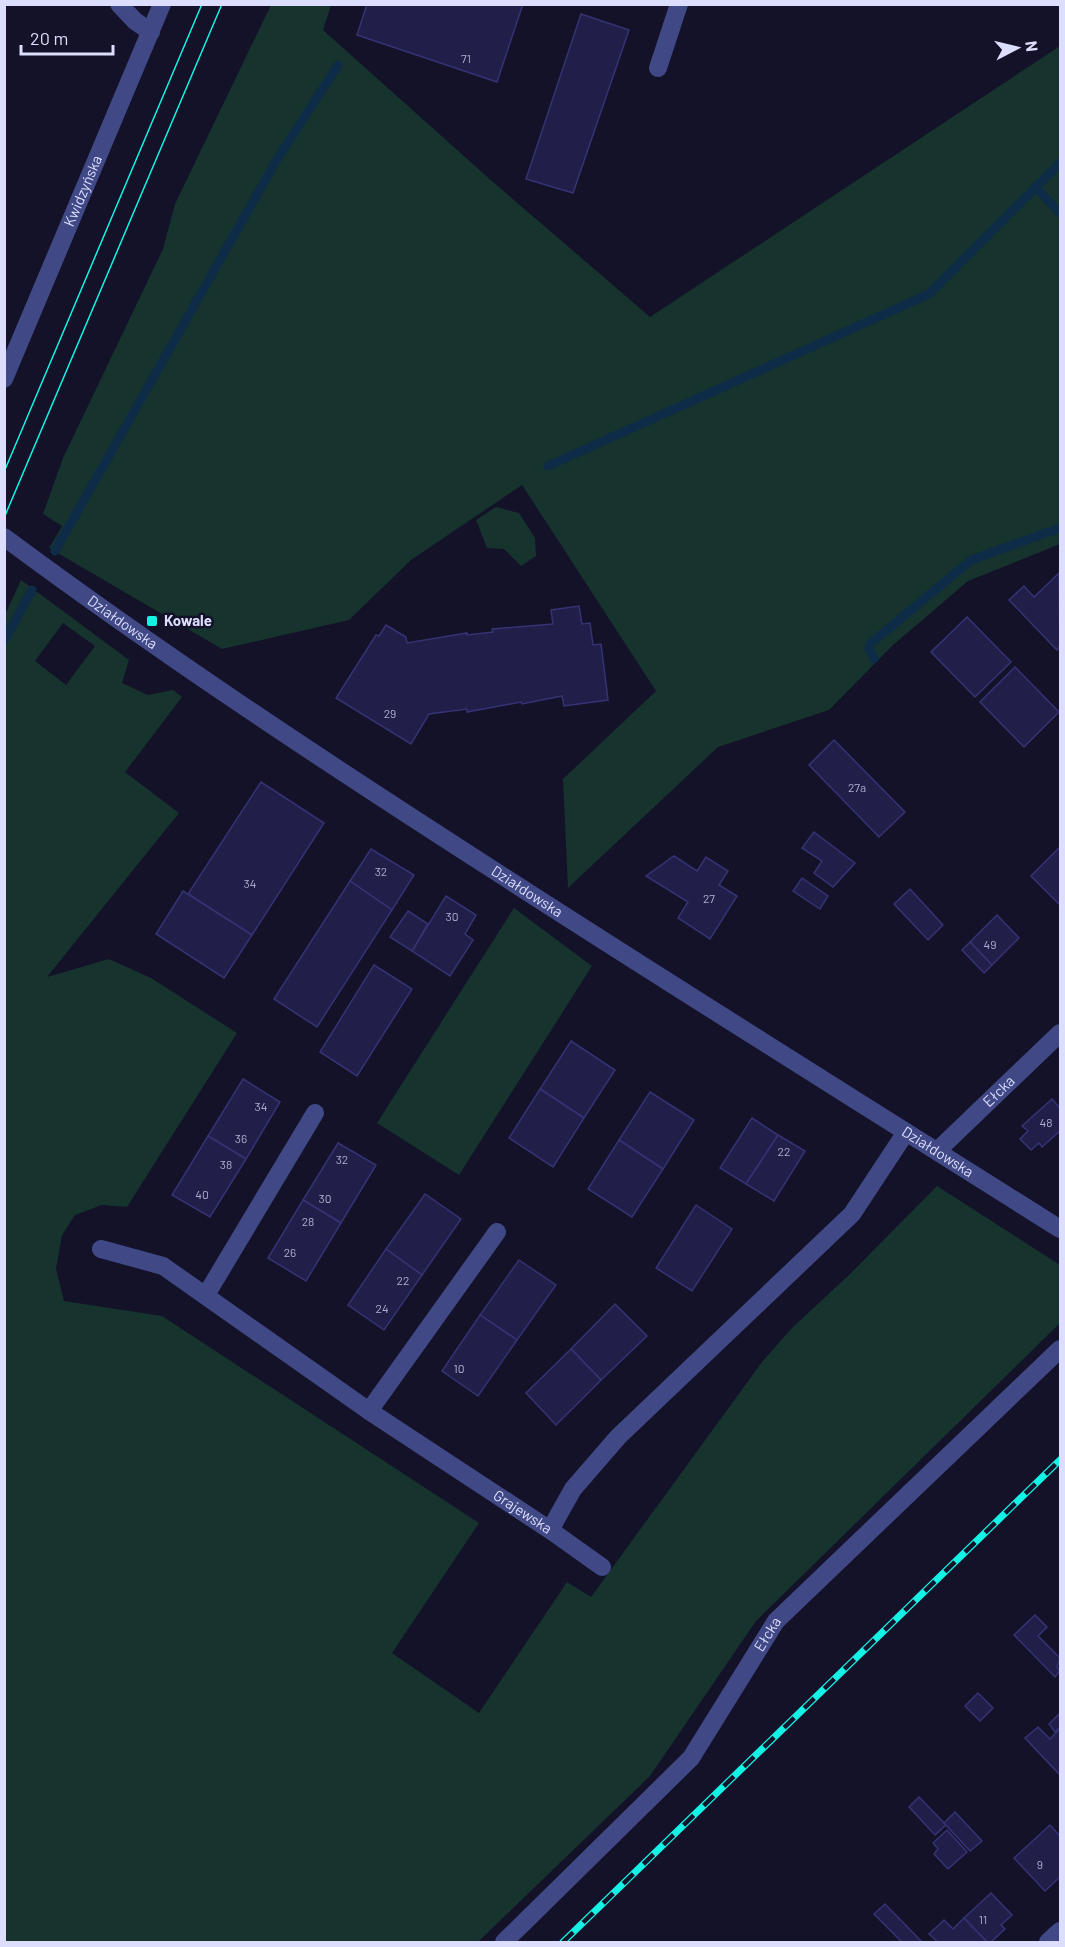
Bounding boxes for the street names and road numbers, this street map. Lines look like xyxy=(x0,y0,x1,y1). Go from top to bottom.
street label: Kwidzyńska xyxy=(59,152,105,229)
street label: Działdowska xyxy=(84,591,161,652)
street label: Działdowska xyxy=(488,861,567,920)
street label: Ełcka xyxy=(979,1071,1018,1110)
street label: Działdowska xyxy=(899,1122,977,1180)
street label: Grajewska xyxy=(490,1485,556,1537)
street label: Ełcka xyxy=(750,1613,784,1654)

